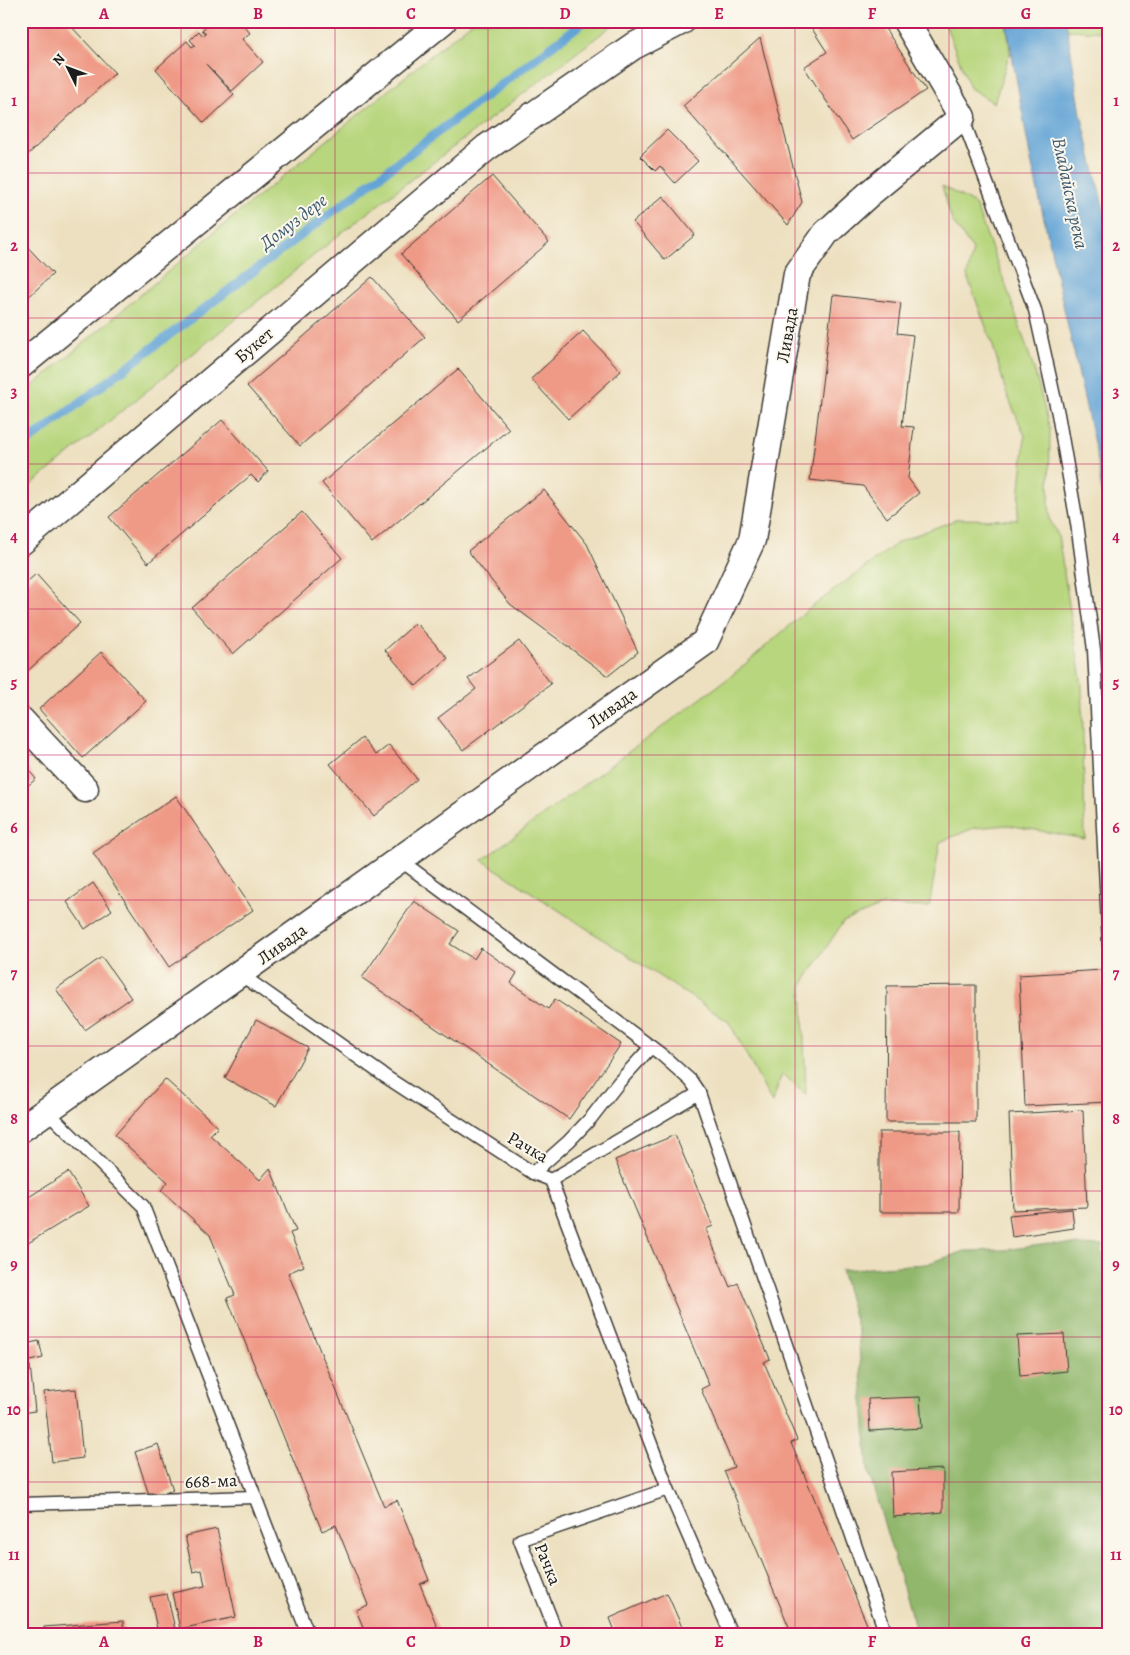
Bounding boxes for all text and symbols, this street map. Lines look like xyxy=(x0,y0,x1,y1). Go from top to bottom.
text: A xyxy=(98,3,110,25)
text: B xyxy=(253,3,263,25)
text: C xyxy=(406,3,416,25)
text: D xyxy=(559,3,571,25)
text: E xyxy=(714,3,724,25)
text: F xyxy=(868,3,877,25)
text: G xyxy=(1021,3,1031,25)
north arrow xyxy=(42,42,92,92)
text: N xyxy=(48,49,69,70)
text: 1 xyxy=(11,90,17,112)
text: 1 xyxy=(1113,90,1119,112)
water label: Владайска река xyxy=(1046,135,1095,252)
water label: Домуз дере xyxy=(253,188,333,257)
text: 2 xyxy=(10,235,18,257)
text: 2 xyxy=(1112,235,1120,257)
street label: Ливада xyxy=(770,305,804,365)
street label: Букет xyxy=(229,322,279,368)
text: 3 xyxy=(11,381,18,403)
text: 3 xyxy=(1113,381,1120,403)
text: 4 xyxy=(10,526,18,548)
text: 4 xyxy=(1112,526,1120,548)
text: 5 xyxy=(11,672,18,694)
text: 5 xyxy=(1113,672,1120,694)
street label: Ливада xyxy=(582,681,642,734)
text: 6 xyxy=(10,817,18,839)
text: 6 xyxy=(1112,817,1120,839)
street label: Ливада xyxy=(252,917,312,970)
text: 7 xyxy=(11,963,18,985)
text: 7 xyxy=(1113,963,1120,985)
text: 8 xyxy=(10,1108,18,1130)
text: 8 xyxy=(1112,1108,1120,1130)
street label: Рачка xyxy=(503,1126,554,1169)
text: 9 xyxy=(10,1254,18,1276)
text: 9 xyxy=(1112,1254,1120,1276)
text: 10 xyxy=(7,1399,21,1421)
text: 10 xyxy=(1109,1399,1123,1421)
street label: 668-ма xyxy=(184,1468,238,1494)
street label: Рачка xyxy=(529,1539,568,1589)
text: 11 xyxy=(8,1544,20,1566)
text: 11 xyxy=(1110,1544,1122,1566)
text: A xyxy=(98,1631,110,1653)
text: B xyxy=(253,1631,263,1653)
text: C xyxy=(406,1631,416,1653)
text: D xyxy=(559,1631,571,1653)
text: E xyxy=(714,1631,724,1653)
text: F xyxy=(868,1631,877,1653)
text: G xyxy=(1021,1631,1031,1653)

